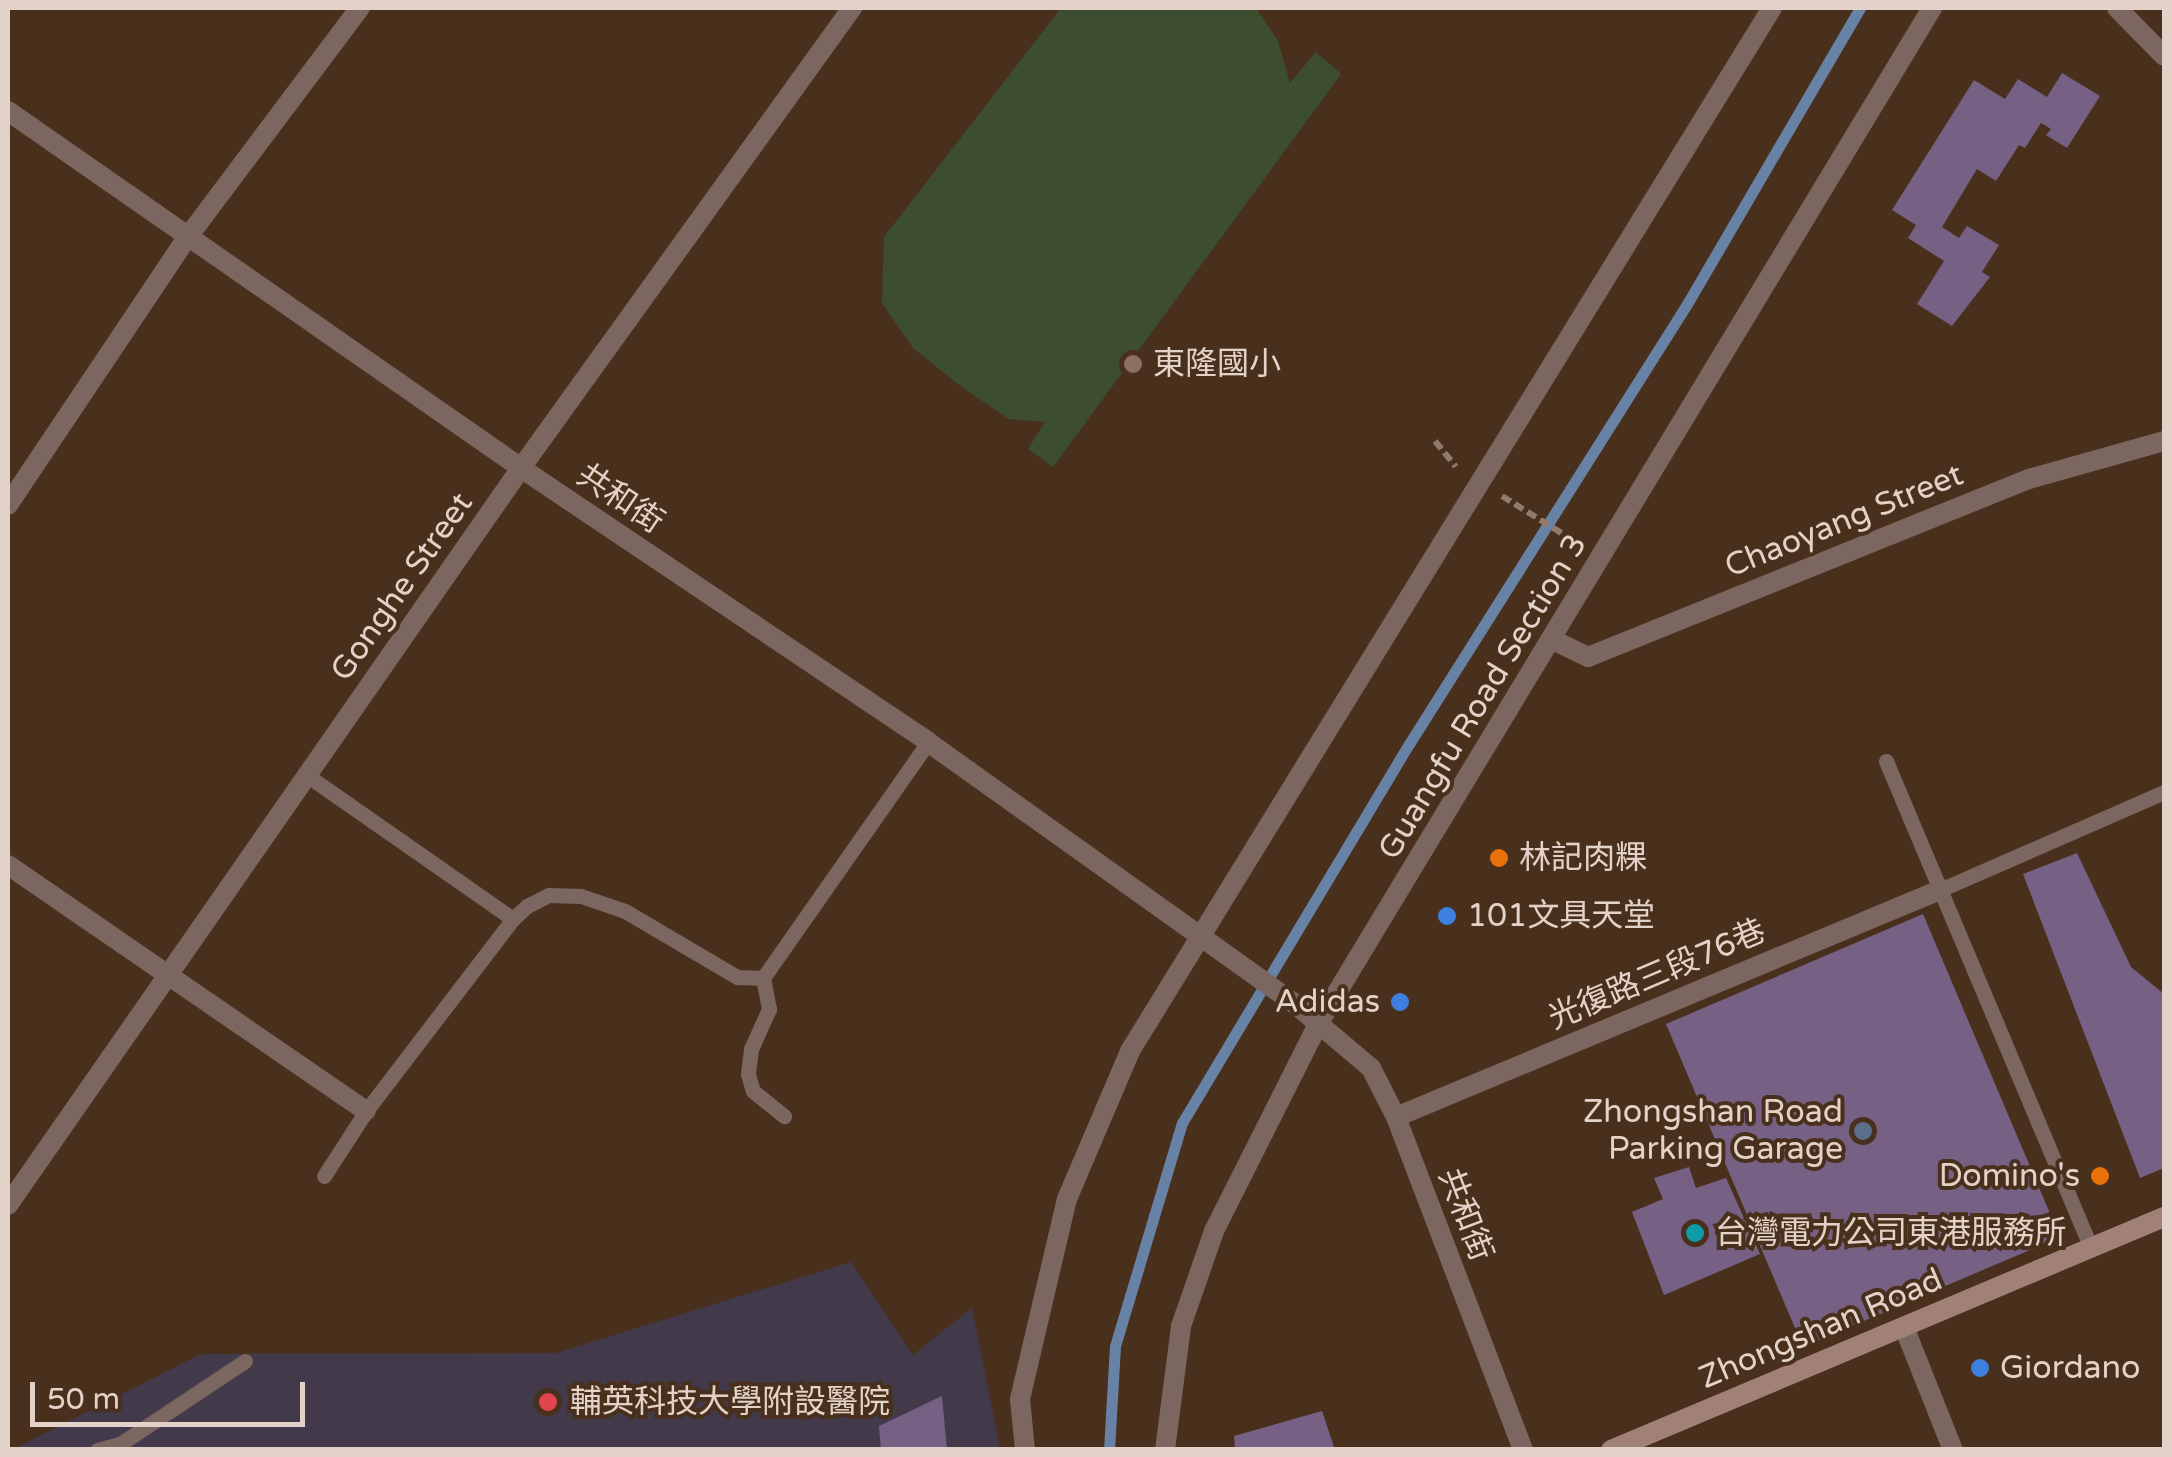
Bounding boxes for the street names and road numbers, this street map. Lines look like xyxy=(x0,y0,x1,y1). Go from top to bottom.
street label: 共和街 xyxy=(569,456,671,542)
street label: Chaoyang Street xyxy=(1719,456,1969,586)
street label: Gonghe Street xyxy=(323,486,481,688)
street label: Guangfu Road Section 3 xyxy=(1371,527,1595,867)
street label: 光復路三段76巷 xyxy=(1543,912,1771,1038)
street label: 共和街 xyxy=(1430,1163,1500,1267)
street label: Zhongshan Road xyxy=(1694,1261,1948,1397)

